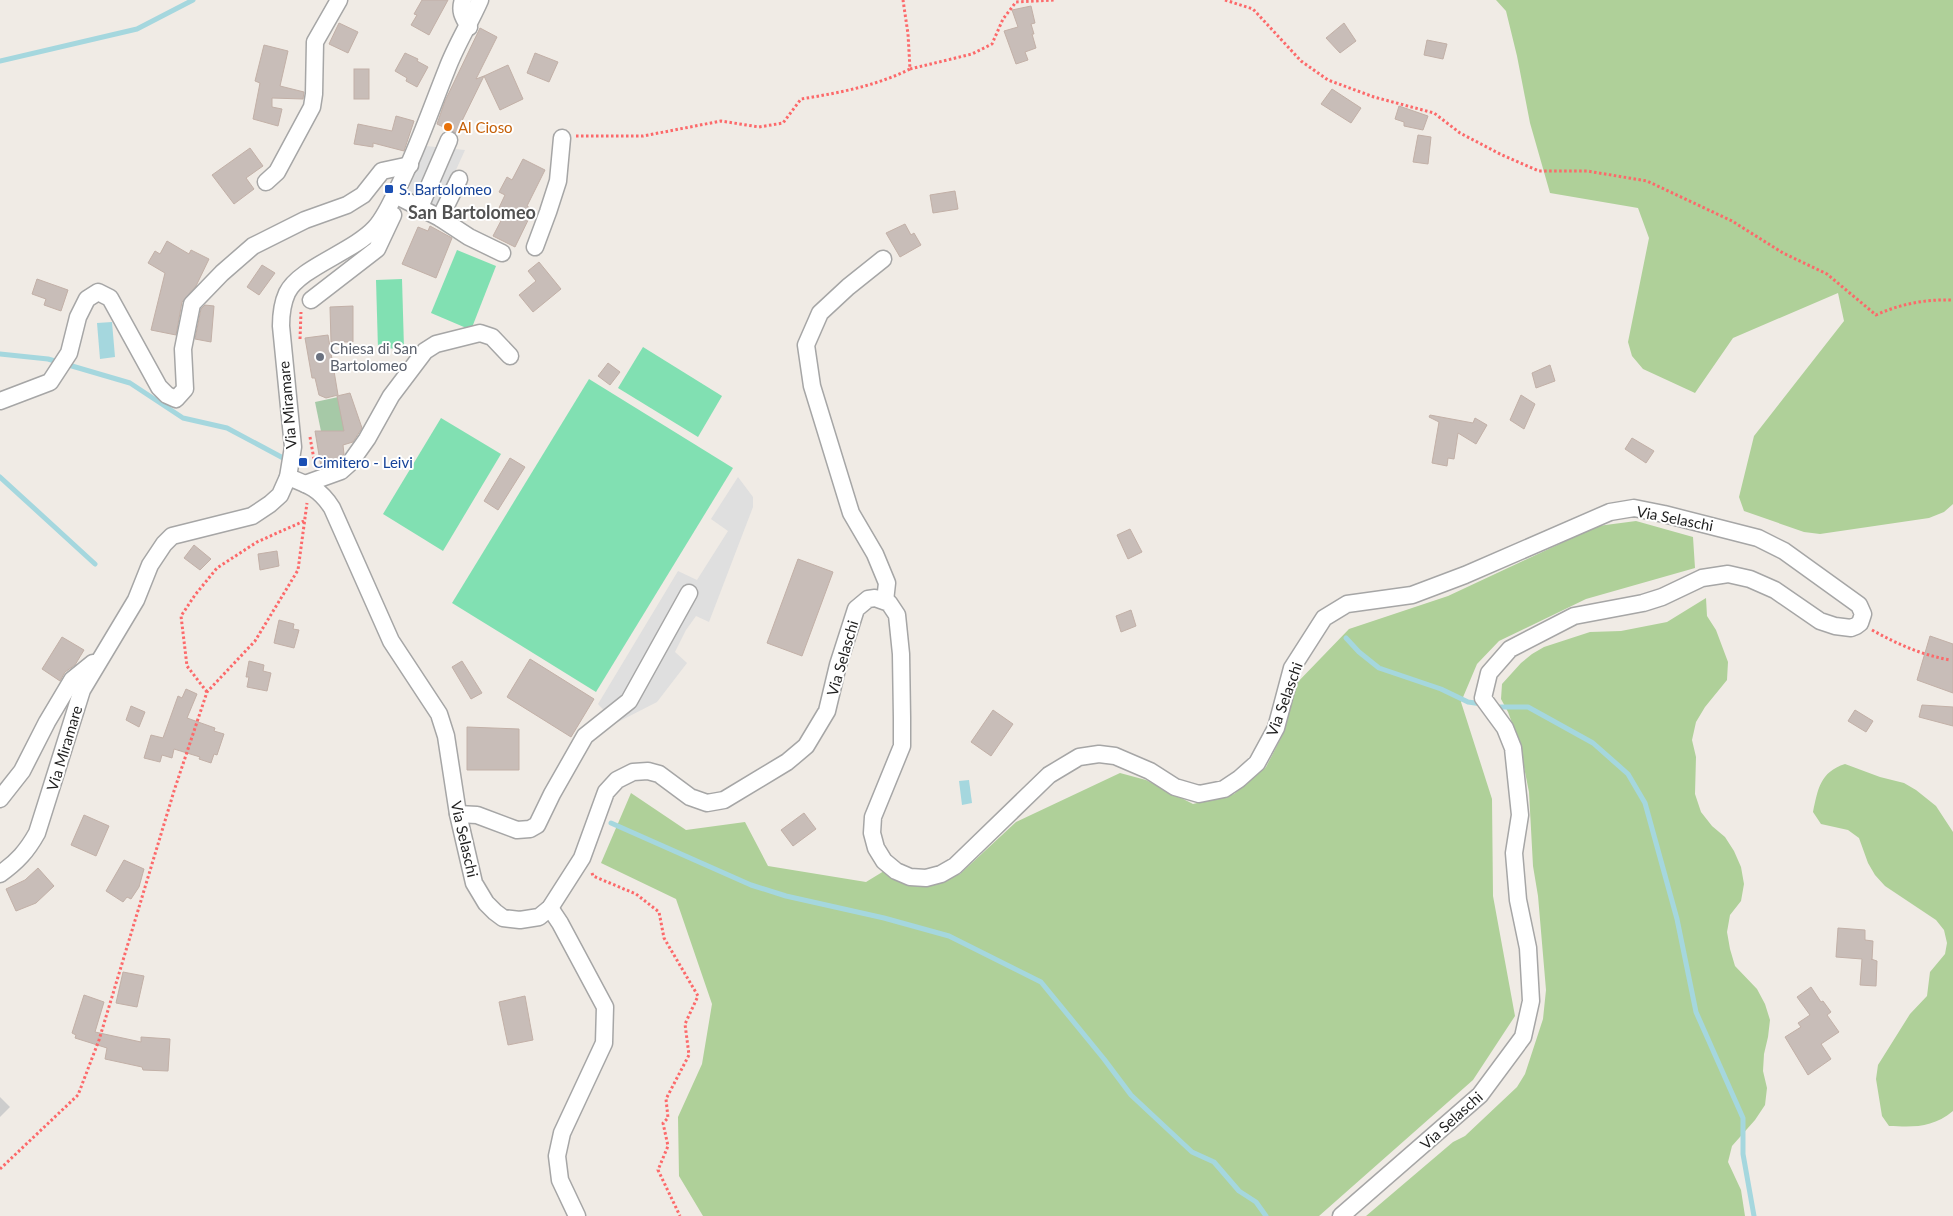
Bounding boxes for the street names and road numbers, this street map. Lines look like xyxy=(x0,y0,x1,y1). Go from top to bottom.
street label: Via Miramare xyxy=(274,360,300,450)
street label: Via Selaschi xyxy=(1635,502,1715,534)
street label: Via Selaschi xyxy=(823,618,861,698)
street label: Via Selaschi xyxy=(1262,659,1306,739)
street label: Via Miramare xyxy=(43,703,86,793)
street label: Via Selaschi xyxy=(447,799,483,879)
street label: Via Selaschi xyxy=(1416,1087,1486,1153)

